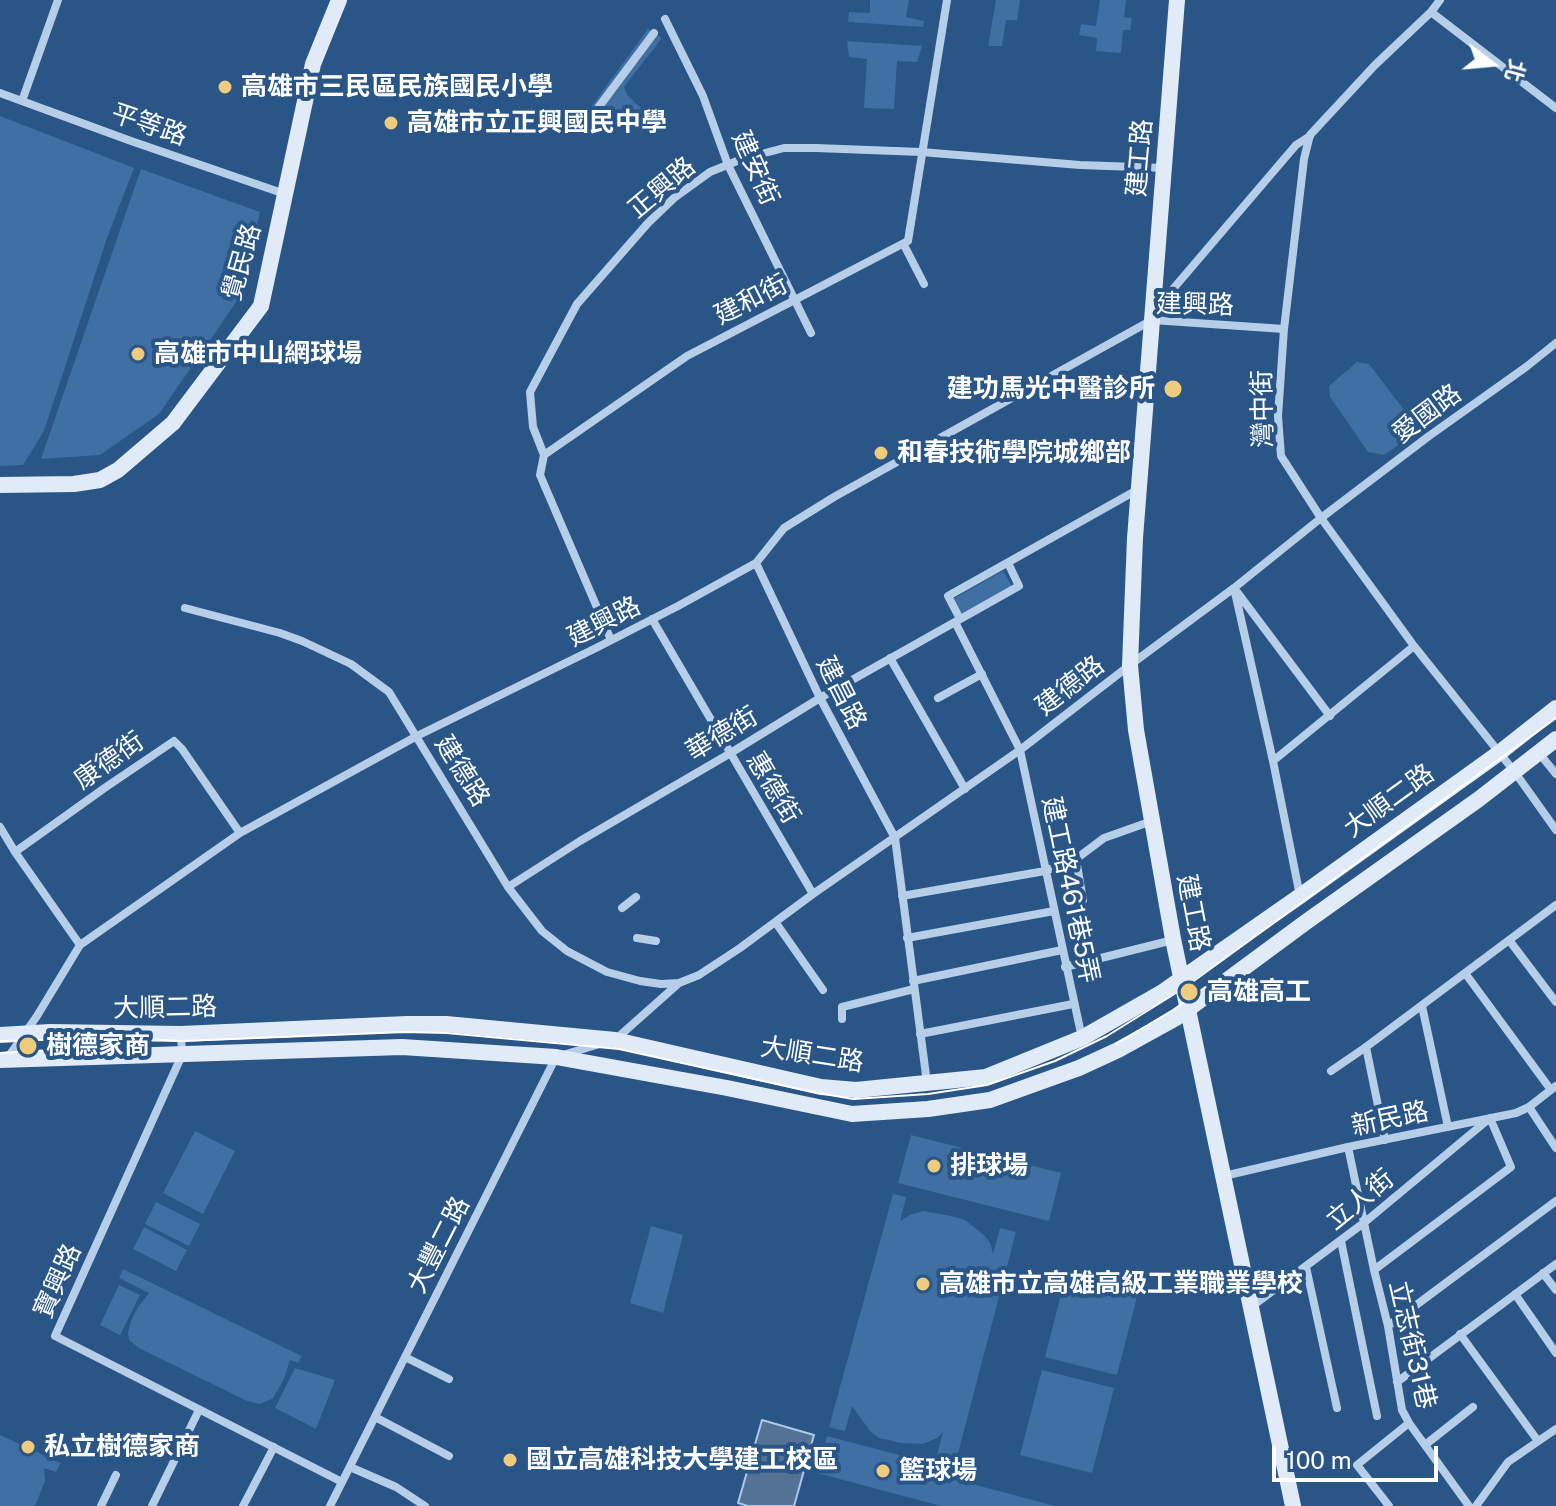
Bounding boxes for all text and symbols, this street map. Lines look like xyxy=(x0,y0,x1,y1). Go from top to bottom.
north arrow xyxy=(1452,24,1532,104)
text: 北 xyxy=(1500,56,1531,85)
place label: 高雄市三民區民族國民小學 xyxy=(241,71,553,103)
marker: 高雄市三民區民族國民小學 xyxy=(216,78,234,96)
street label: 平等路 xyxy=(107,98,191,152)
place label: 高雄市立正興國民中學 xyxy=(407,107,667,139)
marker: 高雄市立正興國民中學 xyxy=(382,114,400,132)
street label: 建工路 xyxy=(1121,118,1159,198)
street label: 建安街 xyxy=(725,126,785,210)
street label: 正興路 xyxy=(622,151,702,225)
street label: 覺民路 xyxy=(216,220,268,304)
street label: 建和街 xyxy=(709,268,793,332)
street label: 建興路 xyxy=(1156,289,1234,321)
place label: 高雄市中山網球場 xyxy=(154,338,362,370)
marker: 高雄市中山網球場 xyxy=(129,345,147,363)
street label: 灣中街 xyxy=(1247,370,1279,448)
place label: 建功馬光中醫診所 xyxy=(947,373,1155,405)
marker: 建功馬光中醫診所 xyxy=(1162,378,1184,400)
street label: 愛國路 xyxy=(1386,378,1468,450)
place label: 和春技術學院城鄉部 xyxy=(897,437,1131,469)
marker: 和春技術學院城鄉部 xyxy=(872,444,890,462)
street label: 建興路 xyxy=(562,590,646,654)
street label: 建德路 xyxy=(1030,650,1110,722)
street label: 建昌路 xyxy=(809,651,873,735)
street label: 華德街 xyxy=(681,701,763,767)
street label: 康德街 xyxy=(68,726,150,796)
street label: 建德路 xyxy=(428,730,496,812)
street label: 惠德街 xyxy=(740,747,806,829)
street label: 大順二路 xyxy=(1338,758,1440,844)
street label: 建工路461巷5弄 xyxy=(1035,794,1105,986)
street label: 建工路 xyxy=(1170,872,1216,954)
place label: 高雄高工 xyxy=(1207,976,1311,1008)
marker: 高雄高工 xyxy=(1178,981,1200,1003)
street label: 大順二路 xyxy=(113,991,217,1025)
place label: 樹德家商 xyxy=(46,1030,150,1062)
street label: 大順二路 xyxy=(758,1031,866,1079)
marker: 樹德家商 xyxy=(17,1035,39,1057)
street label: 新民路 xyxy=(1349,1096,1431,1142)
place label: 排球場 xyxy=(950,1150,1028,1182)
marker: 排球場 xyxy=(925,1157,943,1175)
street label: 立人街 xyxy=(1320,1163,1400,1237)
street label: 大豐二路 xyxy=(401,1192,477,1298)
street label: 寶興路 xyxy=(28,1239,88,1323)
place label: 高雄市立高雄高級工業職業學校 xyxy=(939,1268,1303,1300)
marker: 高雄市立高雄高級工業職業學校 xyxy=(914,1275,932,1293)
street label: 立志街31巷 xyxy=(1382,1278,1442,1412)
scale bar xyxy=(1276,1430,1442,1480)
place label: 私立樹德家商 xyxy=(44,1431,200,1463)
marker: 私立樹德家商 xyxy=(19,1438,37,1456)
place label: 國立高雄科技大學建工校區 xyxy=(526,1444,838,1476)
text: 100 m xyxy=(1286,1446,1352,1474)
marker: 國立高雄科技大學建工校區 xyxy=(501,1451,519,1469)
place label: 籃球場 xyxy=(899,1455,977,1487)
marker: 籃球場 xyxy=(874,1462,892,1480)

